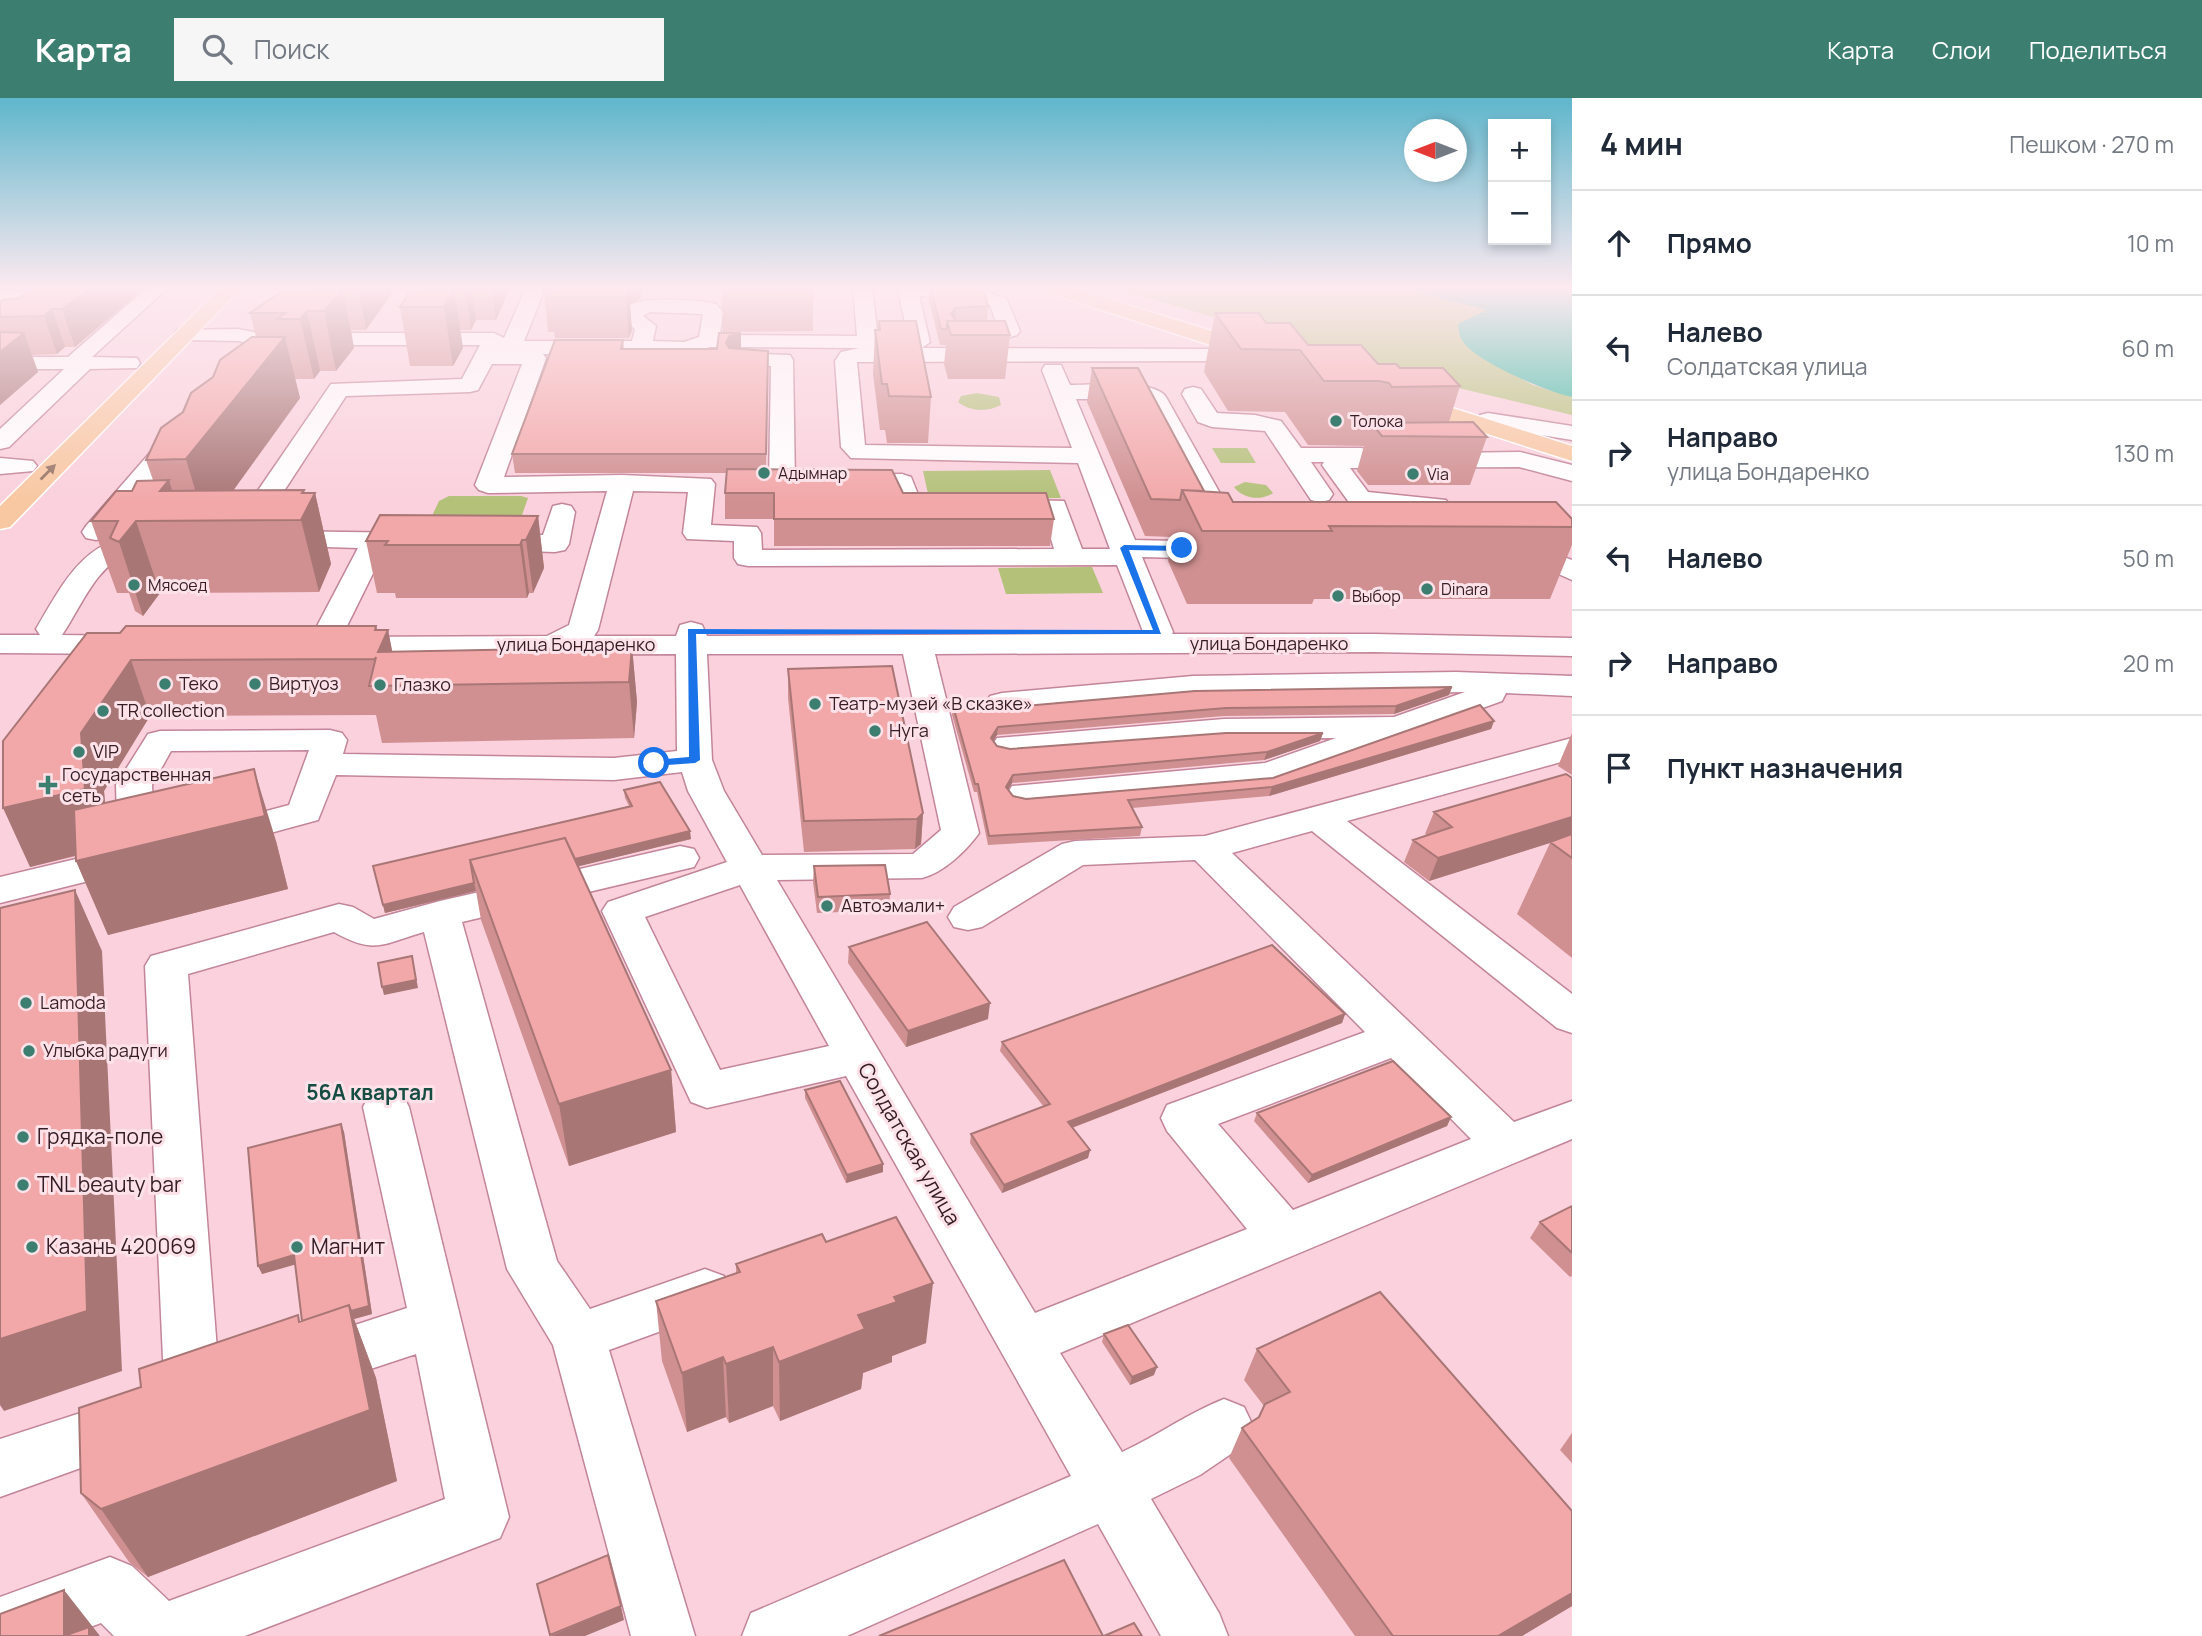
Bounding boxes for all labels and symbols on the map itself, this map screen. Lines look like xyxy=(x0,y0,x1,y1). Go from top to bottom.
north arrow xyxy=(1404,119,1467,182)
place label: Толока xyxy=(1350,410,1403,432)
marker: Толока xyxy=(1328,413,1344,429)
place label: Адымнар xyxy=(778,462,847,484)
place label: Via xyxy=(1427,463,1449,485)
one-way arrow xyxy=(40,464,56,480)
marker: Адымнар xyxy=(756,465,772,481)
marker: Via xyxy=(1405,466,1421,482)
route end xyxy=(1166,532,1197,563)
place label: Мясоед xyxy=(148,574,208,596)
marker: Мясоед xyxy=(126,577,142,593)
place label: Dinara xyxy=(1441,578,1488,600)
marker: Dinara xyxy=(1419,581,1435,597)
place label: Выбор xyxy=(1352,585,1401,607)
marker: Выбор xyxy=(1330,588,1346,604)
street label: улица Бондаренко xyxy=(1190,631,1348,655)
street label: улица Бондаренко xyxy=(497,632,655,656)
place label: Теко xyxy=(179,671,218,695)
place label: Виртуоз xyxy=(269,671,339,695)
place label: Глазко xyxy=(394,672,451,696)
marker: Теко xyxy=(157,676,173,692)
marker: Виртуоз xyxy=(247,676,263,692)
marker: Глазко xyxy=(372,677,388,693)
place label: Театр-музей «В сказке» xyxy=(829,691,1033,715)
marker: Театр-музей «В сказке» xyxy=(807,696,823,712)
place label: TR collection xyxy=(117,698,225,722)
marker: TR collection xyxy=(95,703,111,719)
place label: Нуга xyxy=(889,718,929,742)
marker: Нуга xyxy=(867,723,883,739)
place label: VIP xyxy=(93,739,119,763)
marker: VIP xyxy=(71,744,87,760)
route start xyxy=(638,747,669,778)
place label: Государственная сеть xyxy=(62,762,211,807)
marker: Государственная сеть xyxy=(40,777,56,793)
place label: Автоэмали+ xyxy=(841,893,945,917)
marker: Автоэмали+ xyxy=(819,898,835,914)
place label: Lamoda xyxy=(40,990,106,1014)
marker: Lamoda xyxy=(18,995,34,1011)
place label: Улыбка радуги xyxy=(43,1038,168,1062)
marker: Улыбка радуги xyxy=(21,1043,37,1059)
street label: Солдатская улица xyxy=(852,1057,968,1230)
district label: 56А квартал xyxy=(306,1078,434,1106)
place label: Грядка-поле xyxy=(37,1122,163,1150)
marker: Грядка-поле xyxy=(15,1129,31,1145)
place label: TNL beauty bar xyxy=(37,1170,182,1198)
marker: TNL beauty bar xyxy=(15,1177,31,1193)
place label: Казань 420069 xyxy=(46,1232,196,1260)
place label: Магнит xyxy=(311,1232,385,1260)
marker: Казань 420069 xyxy=(24,1239,40,1255)
marker: Магнит xyxy=(289,1239,305,1255)

